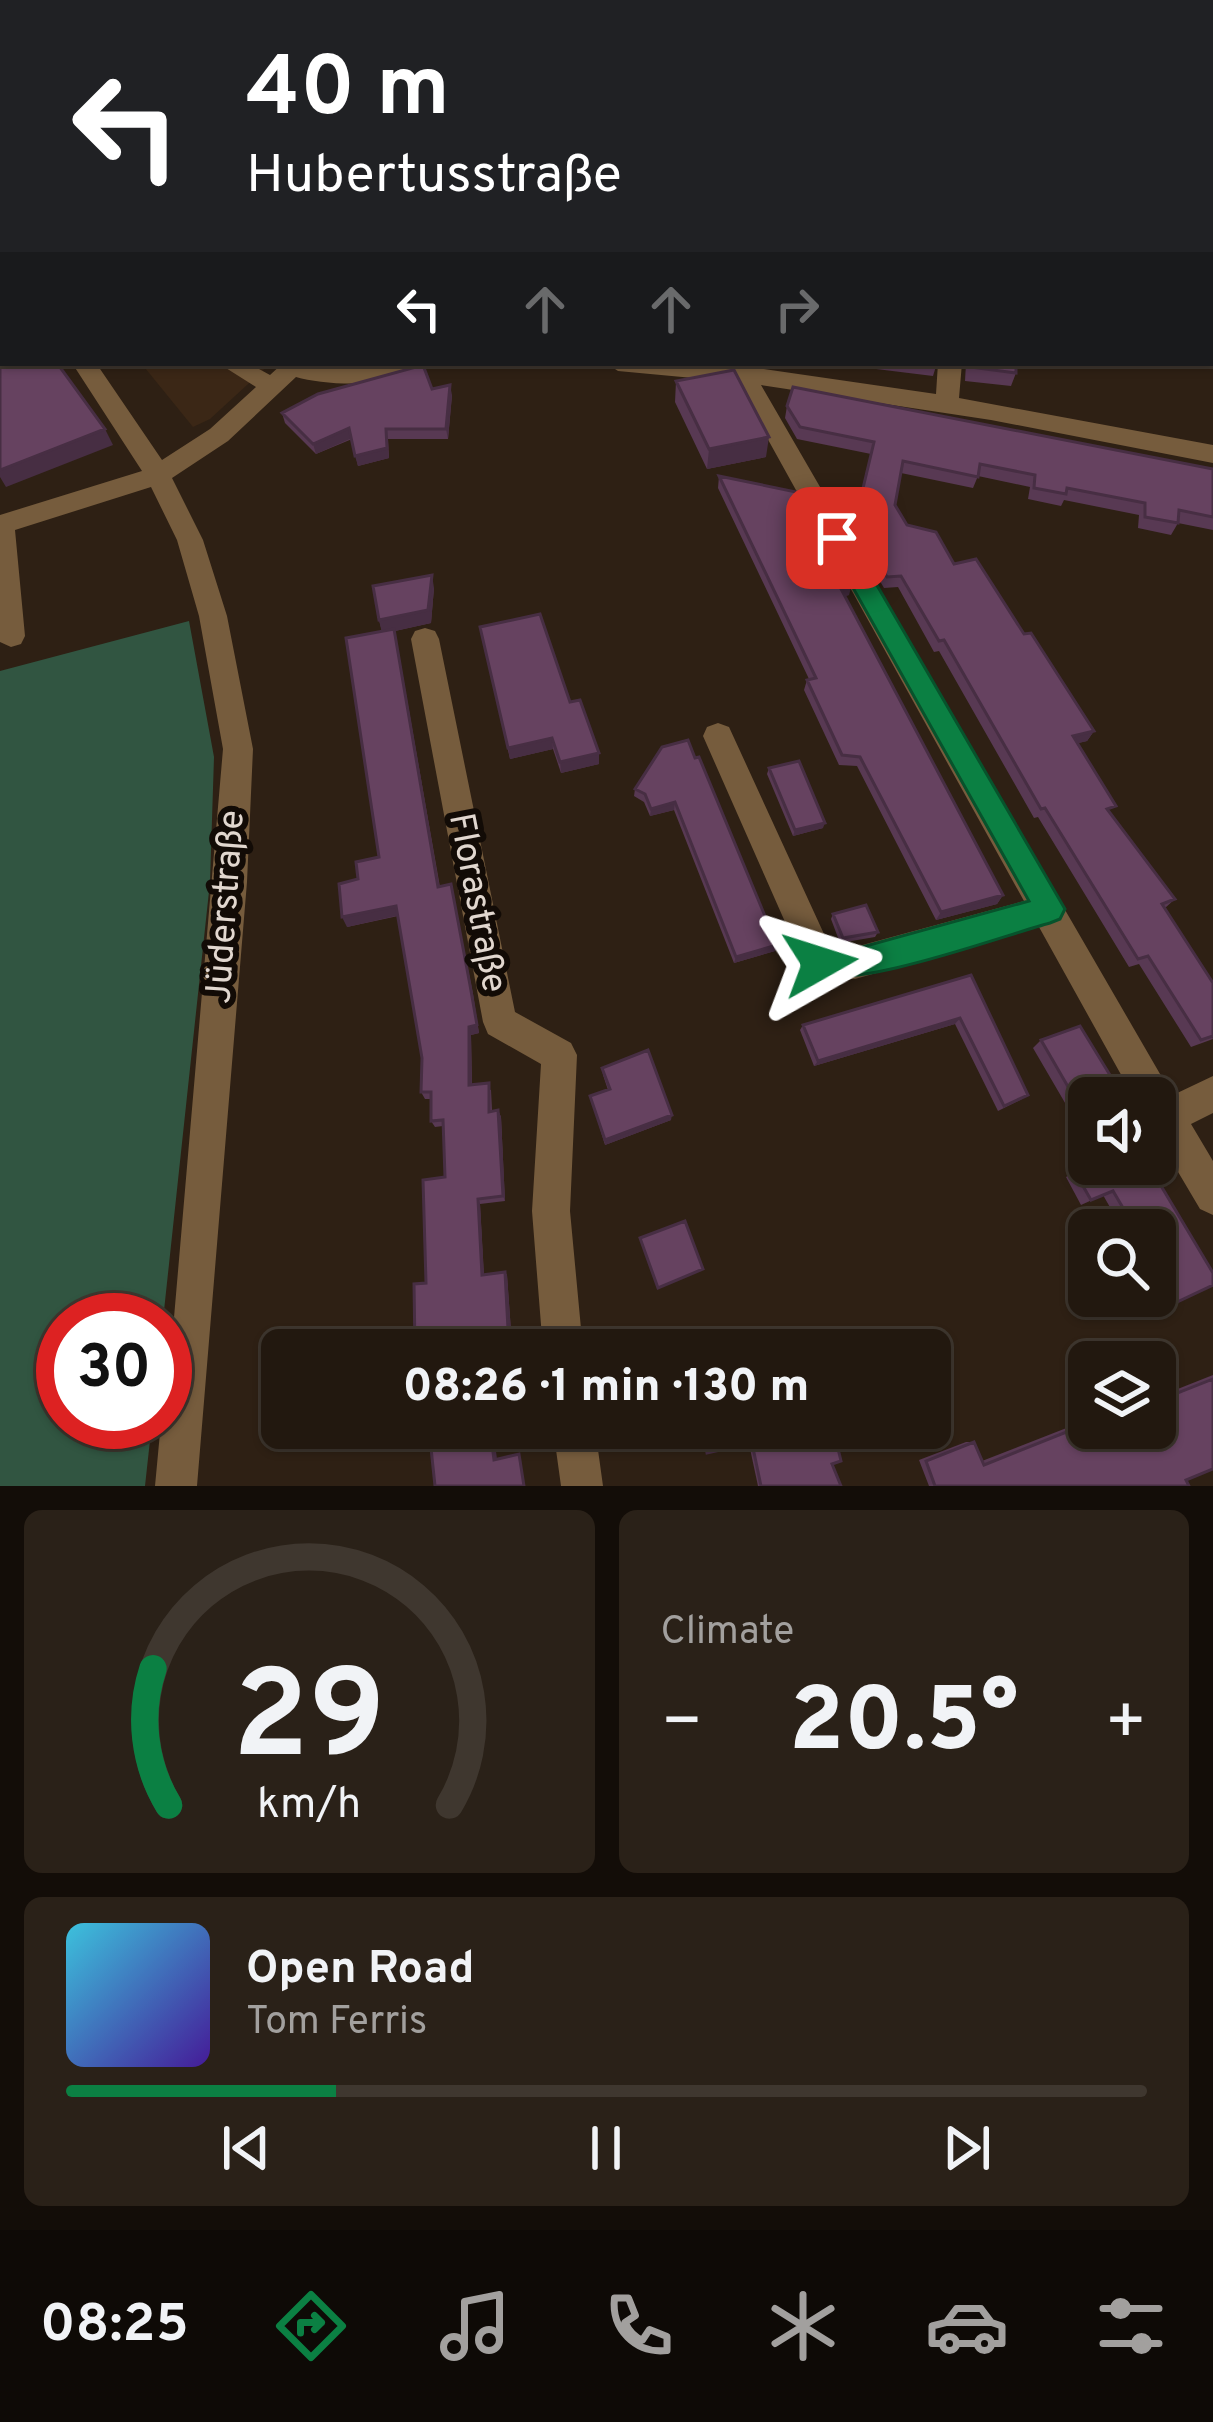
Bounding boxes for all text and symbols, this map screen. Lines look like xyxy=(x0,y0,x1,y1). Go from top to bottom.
text: 40 m xyxy=(246,39,450,145)
icon: left xyxy=(48,48,204,204)
text: Hubertusstraße xyxy=(246,143,622,212)
icon: left xyxy=(386,276,452,342)
icon: ahead xyxy=(512,276,578,342)
icon: ahead xyxy=(638,276,704,342)
icon: right xyxy=(764,276,830,342)
pin xyxy=(786,487,888,589)
icon: arrive xyxy=(804,505,870,571)
street label: Jüderstraße xyxy=(197,809,257,1005)
street label: Florastraße xyxy=(436,809,516,997)
position arrow xyxy=(757,900,883,1026)
map controls xyxy=(1068,1077,1176,1449)
button: sound xyxy=(1068,1077,1176,1185)
button: search xyxy=(1068,1209,1176,1317)
speed limit sign: 30 xyxy=(36,1293,192,1449)
button: layers xyxy=(1068,1341,1176,1449)
text: 08:26 · 1 min · 130 m xyxy=(403,1360,809,1417)
text: Climate xyxy=(661,1609,794,1658)
text: 29 xyxy=(233,1644,386,1802)
text: 20.5° xyxy=(789,1669,1018,1782)
text: − xyxy=(661,1684,703,1767)
text: + xyxy=(1104,1684,1147,1767)
text: km/h xyxy=(257,1778,361,1832)
text: Open Road xyxy=(246,1942,474,1999)
text: Tom Ferris xyxy=(246,1999,427,2048)
icon: previous xyxy=(213,2115,279,2181)
icon: pause xyxy=(573,2115,639,2181)
icon: next xyxy=(934,2115,1000,2181)
icon: directions xyxy=(269,2284,353,2368)
icon: music xyxy=(433,2284,517,2368)
icon: phone xyxy=(597,2284,681,2368)
icon: climate xyxy=(761,2284,845,2368)
icon: car xyxy=(925,2284,1009,2368)
icon: filters xyxy=(1089,2284,1173,2368)
text: 08:25 xyxy=(40,2292,189,2361)

